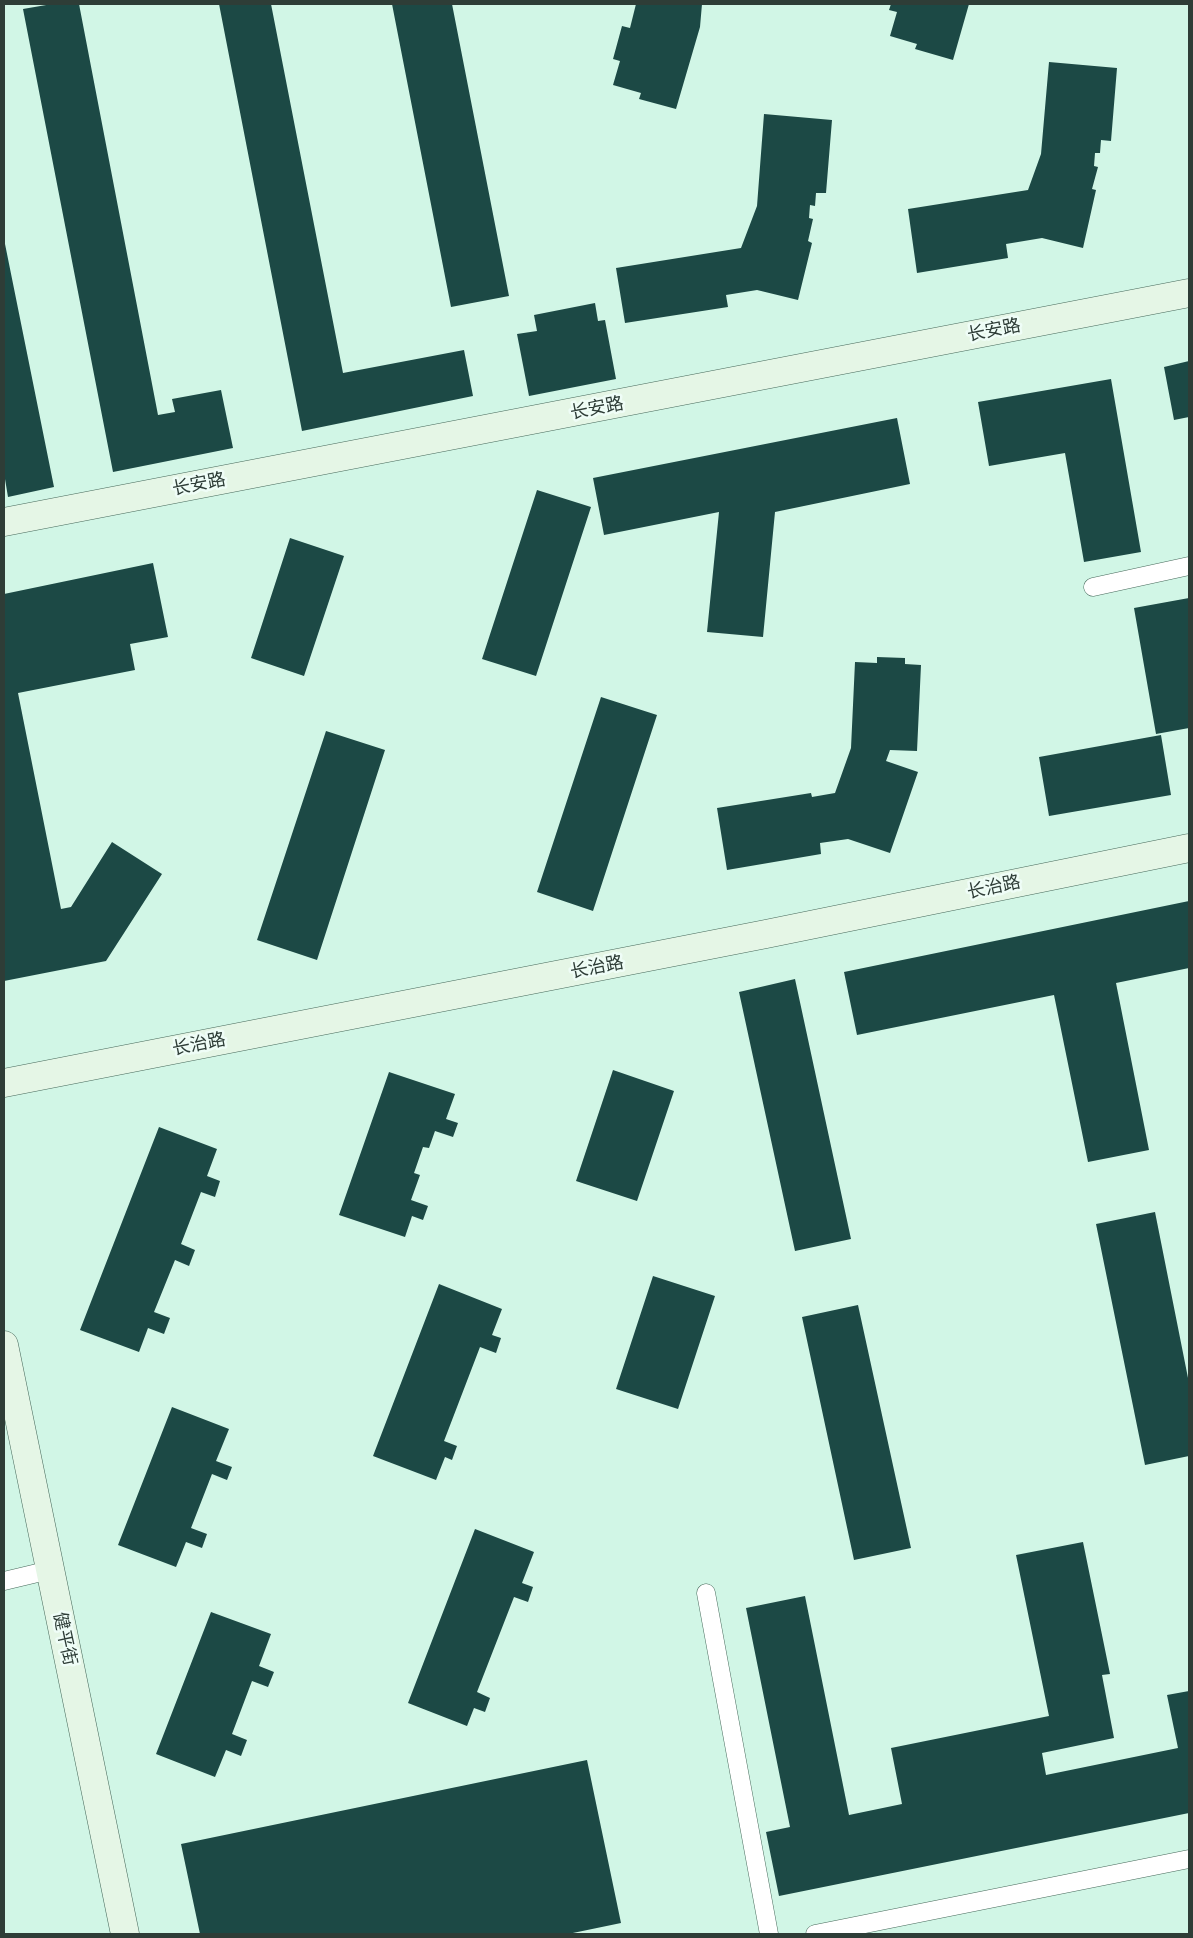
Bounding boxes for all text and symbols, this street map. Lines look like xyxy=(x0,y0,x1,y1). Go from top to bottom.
street label: 长安路 xyxy=(965,315,1023,347)
street label: 长安路 xyxy=(568,393,626,425)
street label: 长安路 xyxy=(170,469,228,501)
street label: 长治路 xyxy=(965,872,1023,904)
street label: 长治路 xyxy=(568,952,626,984)
street label: 长治路 xyxy=(170,1029,228,1061)
street label: 健平街 xyxy=(48,1610,80,1668)

